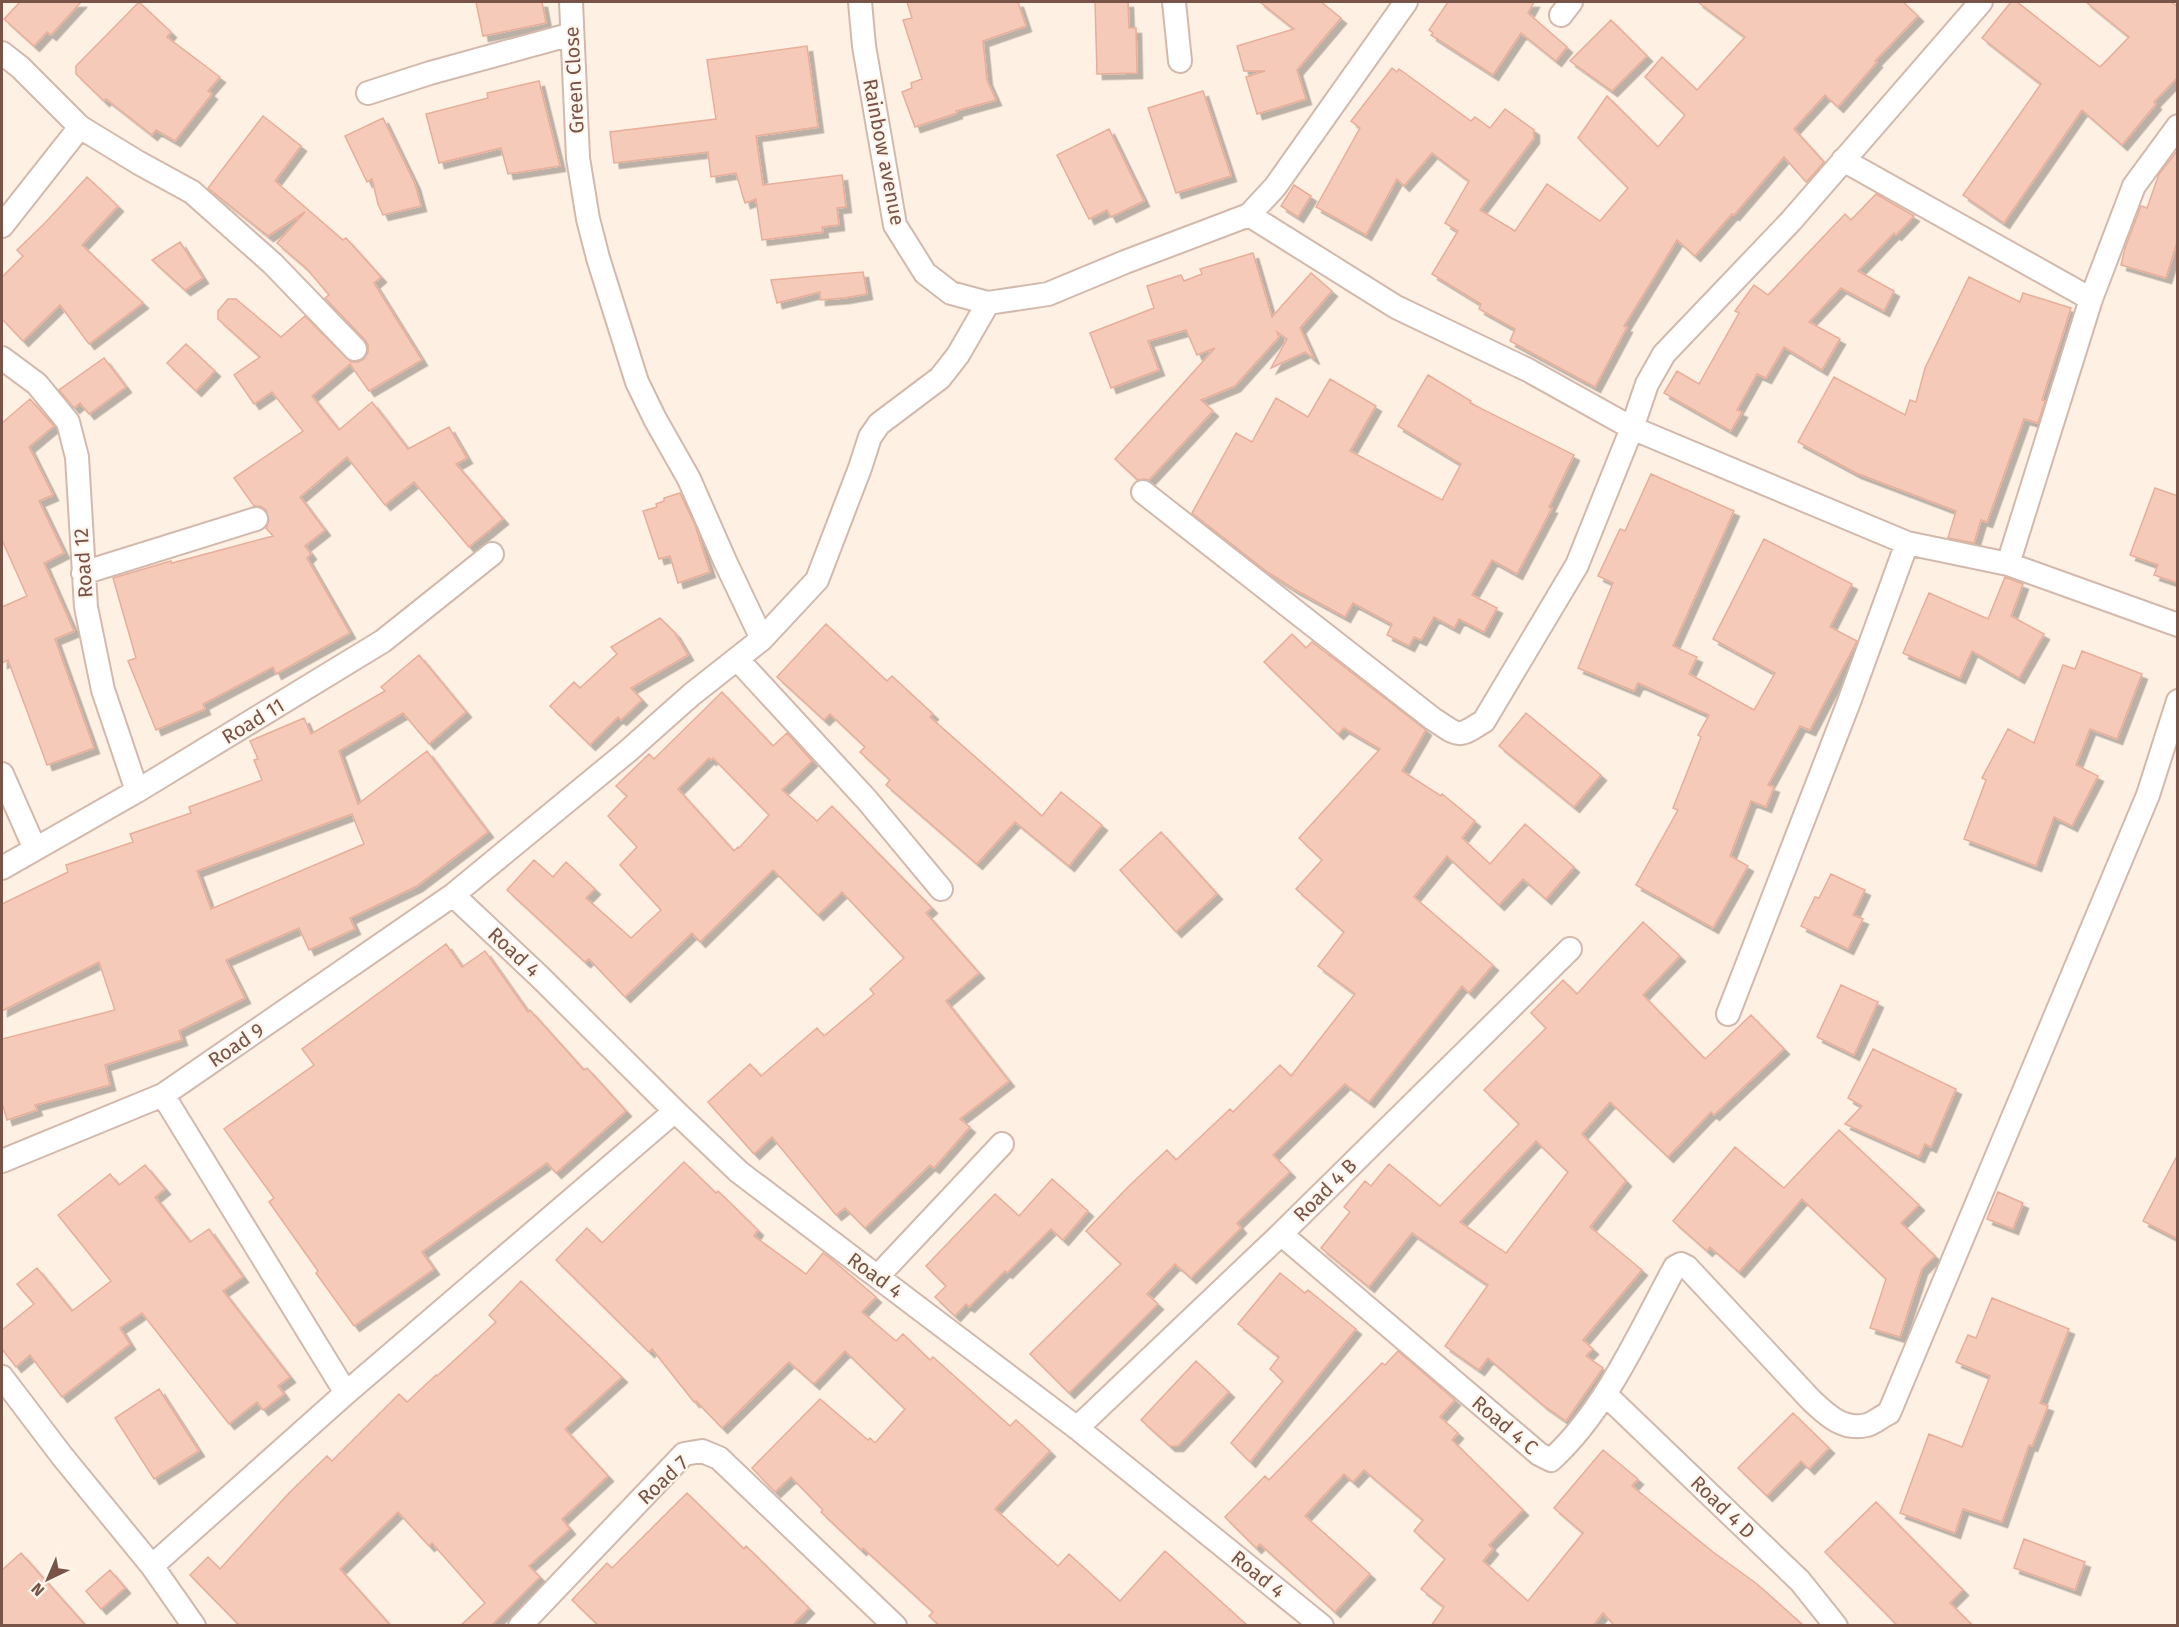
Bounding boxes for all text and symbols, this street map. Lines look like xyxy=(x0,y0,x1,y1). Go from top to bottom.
street label: Green Close xyxy=(559,26,589,134)
street label: Rainbow avenue xyxy=(858,77,910,227)
street label: Road 12 xyxy=(69,527,97,599)
street label: Road 11 xyxy=(217,693,289,749)
street label: Road 4 xyxy=(483,922,545,982)
street label: Road 9 xyxy=(204,1018,268,1072)
street label: Road 4 B xyxy=(1288,1153,1362,1227)
street label: Road 4 xyxy=(843,1247,907,1303)
street label: Road 4 C xyxy=(1467,1391,1543,1459)
street label: Road 7 xyxy=(633,1451,693,1509)
street label: Road 4 D xyxy=(1686,1470,1760,1544)
street label: Road 4 xyxy=(1226,1545,1290,1603)
north arrow xyxy=(18,1549,78,1609)
text: N xyxy=(28,1579,48,1600)

